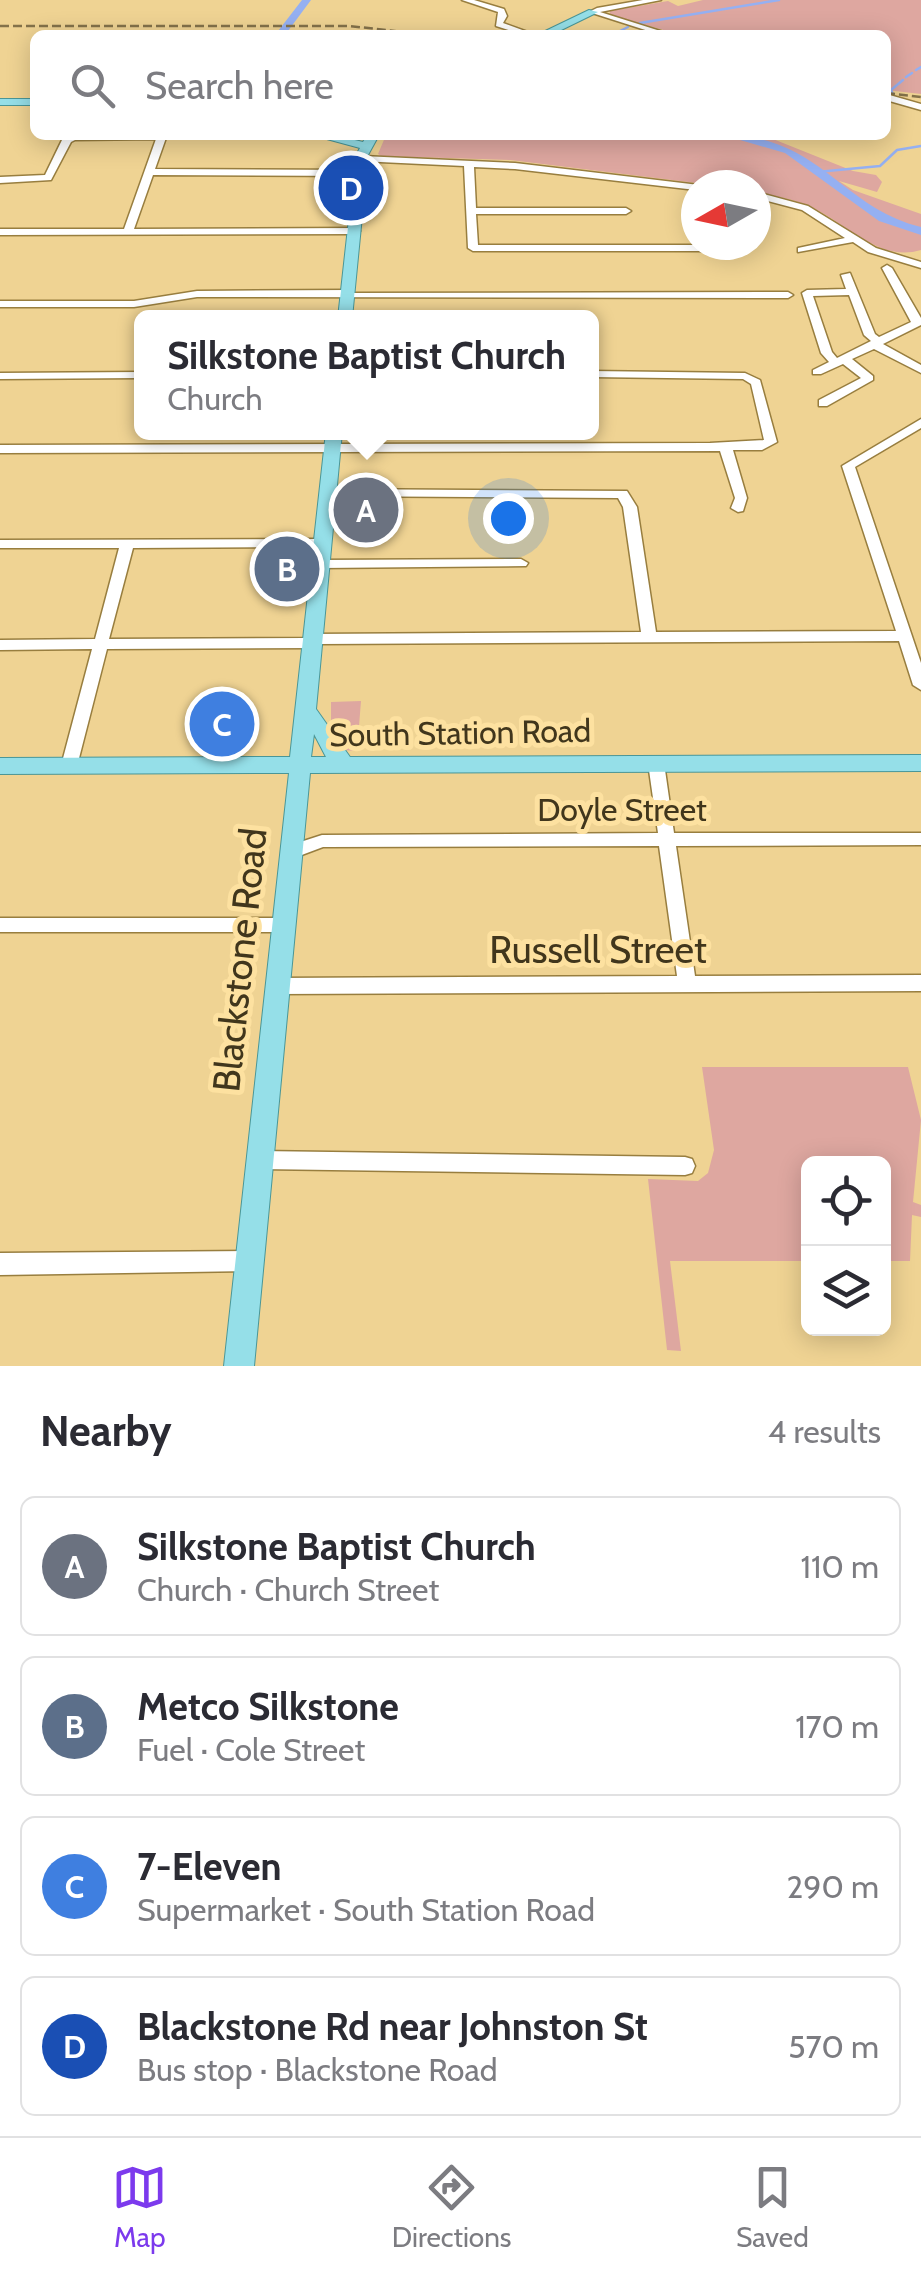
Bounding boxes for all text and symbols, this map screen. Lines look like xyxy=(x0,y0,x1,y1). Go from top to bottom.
search box xyxy=(30,30,891,140)
icon: search xyxy=(65,58,120,113)
text: Search here xyxy=(145,62,334,109)
pin: D xyxy=(318,150,384,226)
north arrow xyxy=(681,170,771,260)
popup xyxy=(134,310,599,440)
text: Silkstone Baptist Church xyxy=(167,332,566,379)
text: Church xyxy=(167,379,263,418)
pin: A xyxy=(334,472,398,548)
your location xyxy=(483,493,534,544)
pin: B xyxy=(254,532,320,606)
pin: C xyxy=(190,686,254,762)
street label: South Station Road xyxy=(329,711,591,754)
street label: Doyle Street xyxy=(537,790,707,829)
street label: Blackstone Road xyxy=(202,826,277,1094)
street label: Russell Street xyxy=(489,926,707,973)
map controls xyxy=(801,1156,891,1336)
button: locate xyxy=(801,1156,891,1246)
button: layers xyxy=(801,1246,891,1336)
text: Nearby xyxy=(40,1405,172,1457)
text: 4 results xyxy=(768,1412,881,1451)
text: Silkstone Baptist Church xyxy=(137,1523,536,1570)
text: A xyxy=(64,1547,85,1586)
text: 110 m xyxy=(801,1547,879,1586)
text: Church · Church Street xyxy=(137,1570,439,1609)
text: Metco Silkstone xyxy=(137,1683,399,1730)
text: B xyxy=(64,1707,85,1746)
text: 170 m xyxy=(795,1707,879,1746)
text: Fuel · Cole Street xyxy=(137,1730,365,1769)
text: 7-Eleven xyxy=(137,1843,281,1890)
text: C xyxy=(65,1867,84,1906)
text: 290 m xyxy=(786,1867,879,1906)
text: Supermarket · South Station Road xyxy=(137,1890,595,1929)
text: Blackstone Rd near Johnston St xyxy=(137,2003,648,2050)
text: D xyxy=(63,2027,86,2066)
text: 570 m xyxy=(788,2027,879,2066)
text: Bus stop · Blackstone Road xyxy=(137,2050,498,2089)
tab: Map xyxy=(112,2160,167,2254)
tab: Directions xyxy=(392,2160,511,2254)
tab: Saved xyxy=(736,2160,809,2254)

